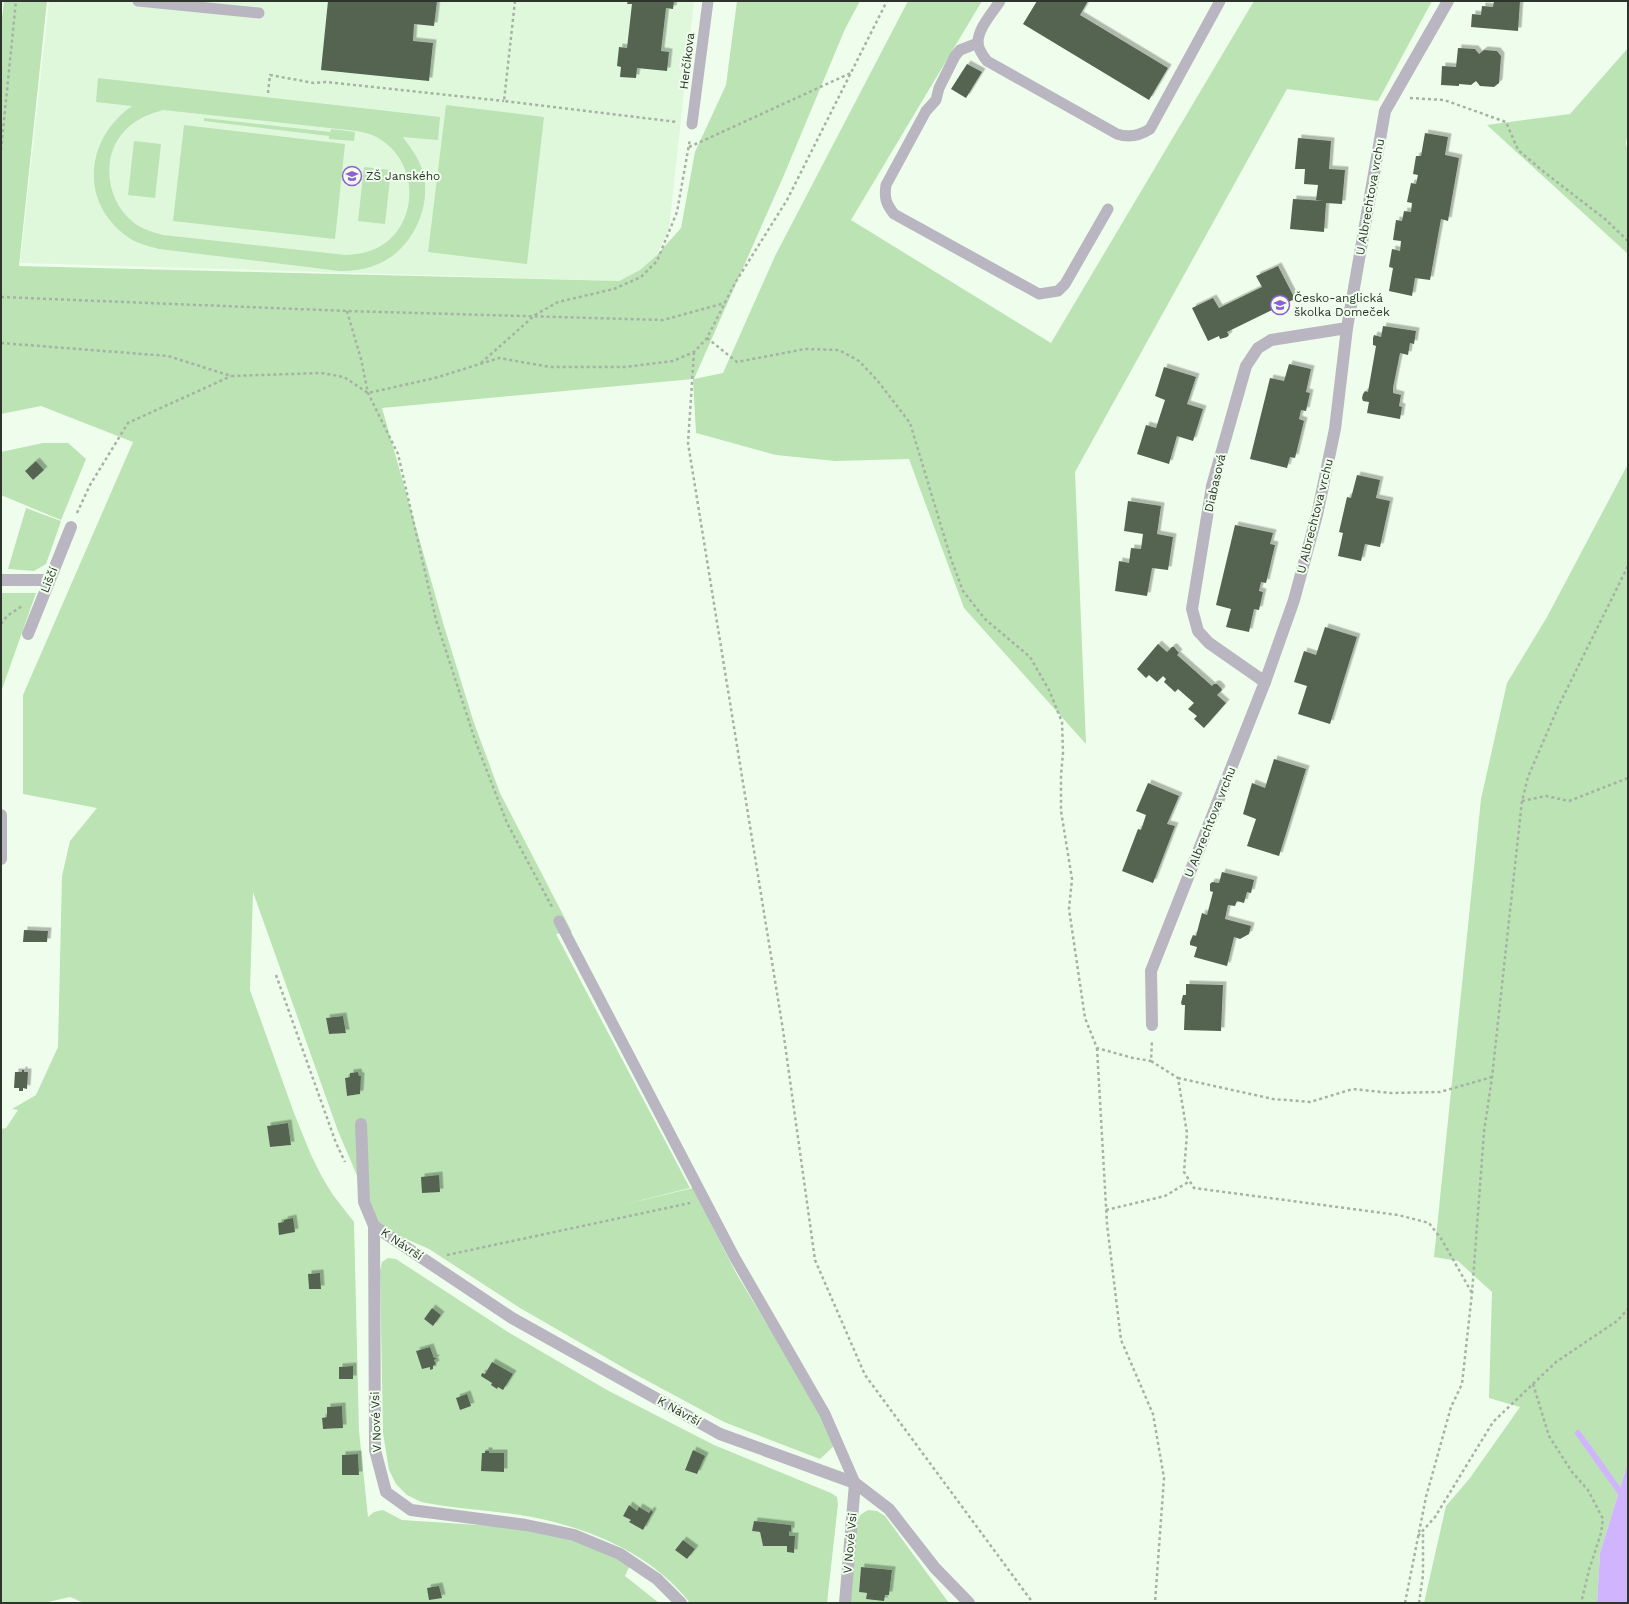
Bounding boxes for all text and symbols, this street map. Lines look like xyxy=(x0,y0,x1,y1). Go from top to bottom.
street label: Herčíkova xyxy=(677,32,697,90)
street label: U Albrechtova vrchu xyxy=(1353,138,1387,256)
school or university icon: ZŠ Janského xyxy=(341,165,363,187)
place label: ZŠ Janského xyxy=(366,169,440,183)
place label: Česko-anglická školka Domeček xyxy=(1294,291,1390,319)
school or university icon: Česko-anglická školka Domeček xyxy=(1269,294,1291,316)
street label: Diabasová xyxy=(1202,452,1229,513)
street label: U Albrechtova vrchu xyxy=(1294,457,1336,575)
street label: Liščí xyxy=(38,565,60,595)
street label: U Albrechtova vrchu xyxy=(1181,765,1239,879)
street label: K Návrší xyxy=(378,1225,426,1263)
street label: V Nové Vsi xyxy=(368,1391,384,1453)
street label: K Návrší xyxy=(655,1393,703,1429)
street label: V Nové Vsi xyxy=(840,1512,860,1574)

